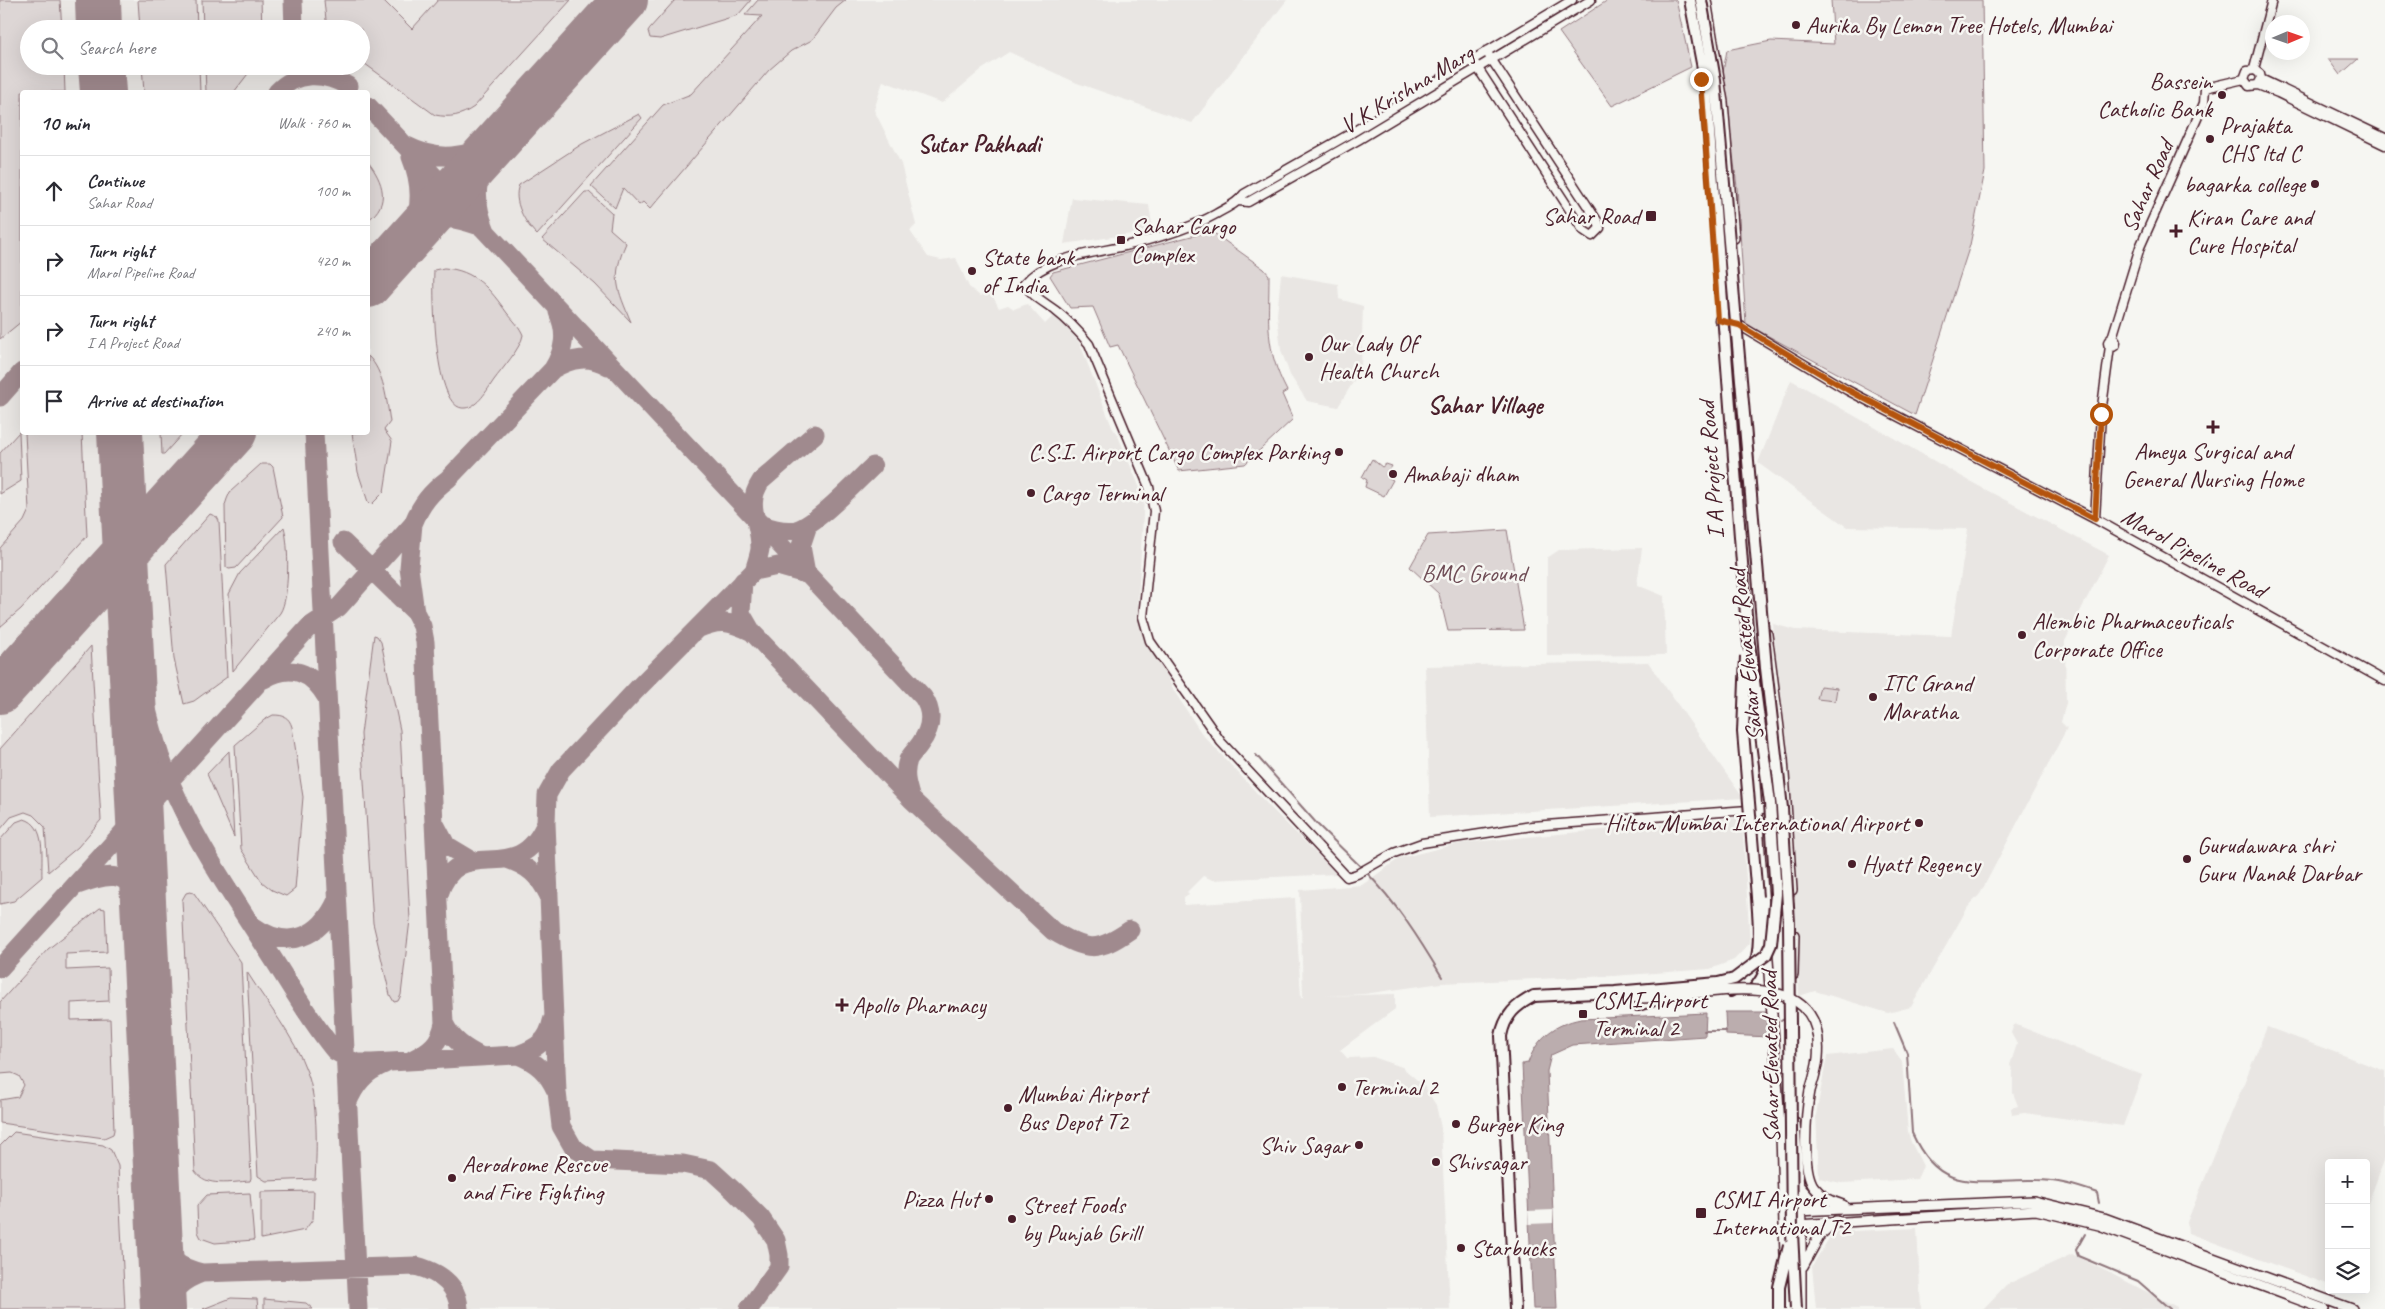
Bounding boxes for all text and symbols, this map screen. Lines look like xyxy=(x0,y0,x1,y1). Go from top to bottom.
place label: Aurika By Lemon Tree Hotels, Mumbai xyxy=(1806,10,2115,40)
north arrow xyxy=(2265,15,2310,60)
marker: Aurika By Lemon Tree Hotels, Mumbai xyxy=(1790,19,1802,31)
search box xyxy=(20,20,370,75)
icon: search xyxy=(38,34,66,62)
text: Search here xyxy=(78,36,155,60)
street label: V K Krishna Marg xyxy=(1335,37,1480,140)
place label: Bassein Catholic Bank xyxy=(2097,66,2214,124)
route end xyxy=(1690,68,1713,91)
marker: Bassein Catholic Bank xyxy=(2216,89,2228,101)
text: 10 min xyxy=(40,110,90,136)
place label: Prajakta CHS ltd C xyxy=(2220,110,2304,168)
text: Walk · 760 m xyxy=(278,113,350,133)
district label: Sutar Pakhadi xyxy=(917,128,1044,160)
street label: Sahar Road xyxy=(2113,132,2182,237)
marker: Prajakta CHS ltd C xyxy=(2204,133,2216,145)
text: Continue xyxy=(87,169,144,193)
place label: bagarka college xyxy=(2184,169,2307,199)
icon: ahead xyxy=(40,177,68,205)
marker: bagarka college xyxy=(2309,178,2321,190)
text: 100 m xyxy=(316,181,350,201)
text: Sahar Road xyxy=(87,193,152,213)
place label: Sahar Road xyxy=(1543,201,1644,231)
place label: Kiran Care and Cure Hospital xyxy=(2187,202,2316,260)
marker: Sahar Road xyxy=(1644,209,1658,223)
place label: Sahar Cargo Complex xyxy=(1131,211,1237,269)
marker: Kiran Care and Cure Hospital xyxy=(2169,224,2183,238)
marker: Sahar Cargo Complex xyxy=(1115,234,1127,246)
text: Turn right xyxy=(87,239,154,263)
place label: State bank of India xyxy=(982,242,1076,300)
icon: right xyxy=(40,247,68,275)
text: 420 m xyxy=(316,251,350,271)
text: Marol Pipeline Road xyxy=(87,263,194,283)
marker: State bank of India xyxy=(966,265,978,277)
text: Turn right xyxy=(87,309,154,333)
icon: right xyxy=(40,317,68,345)
text: 240 m xyxy=(316,321,350,341)
place label: Our Lady Of Health Church xyxy=(1319,328,1441,386)
text: I A Project Road xyxy=(87,333,179,353)
marker: Our Lady Of Health Church xyxy=(1303,351,1315,363)
icon: arrive xyxy=(40,387,68,415)
text: Arrive at destination xyxy=(87,389,223,413)
district label: Sahar Village xyxy=(1427,389,1544,421)
street label: I A Project Road xyxy=(1691,397,1731,540)
route start xyxy=(2090,403,2113,426)
marker: Ameya Surgical and General Nursing Home xyxy=(2206,420,2220,434)
place label: Ameya Surgical and General Nursing Home xyxy=(2123,436,2305,494)
place label: C.S.I. Airport Cargo Complex Parking xyxy=(1028,437,1331,467)
marker: C.S.I. Airport Cargo Complex Parking xyxy=(1333,446,1345,458)
place label: Amabaji dham xyxy=(1403,459,1519,489)
marker: Amabaji dham xyxy=(1387,468,1399,480)
place label: Cargo Terminal xyxy=(1041,478,1167,508)
marker: Cargo Terminal xyxy=(1025,487,1037,499)
street label: Marol Pipeline Road xyxy=(2116,501,2275,607)
park label: BMC Ground xyxy=(1421,558,1530,588)
street label: Sahar Elevated Road xyxy=(1722,564,1770,742)
place label: Alembic Pharmaceuticals Corporate Office xyxy=(2032,606,2234,664)
marker: Alembic Pharmaceuticals Corporate Office xyxy=(2016,629,2028,641)
place label: ITC Grand Maratha xyxy=(1883,668,1976,726)
marker: ITC Grand Maratha xyxy=(1867,691,1879,703)
place label: Hilton Mumbai International Airport xyxy=(1605,808,1911,838)
marker: Hilton Mumbai International Airport xyxy=(1913,817,1925,829)
place label: Gurudawara shri Guru Nanak Darbar xyxy=(2197,830,2364,888)
place label: Hyatt Regency xyxy=(1862,849,1982,879)
marker: Gurudawara shri Guru Nanak Darbar xyxy=(2181,853,2193,865)
marker: Hyatt Regency xyxy=(1846,858,1858,870)
street label: Sahar Elevated Road xyxy=(1753,967,1786,1143)
place label: CSMI Airport Terminal 2 xyxy=(1593,985,1709,1043)
place label: Apollo Pharmacy xyxy=(852,990,987,1020)
marker: Apollo Pharmacy xyxy=(836,999,848,1011)
marker: CSMI Airport Terminal 2 xyxy=(1577,1008,1589,1020)
place label: Terminal 2 xyxy=(1352,1072,1440,1102)
place label: Mumbai Airport Bus Depot T2 xyxy=(1018,1079,1150,1137)
marker: Terminal 2 xyxy=(1336,1081,1348,1093)
marker: Mumbai Airport Bus Depot T2 xyxy=(1002,1102,1014,1114)
place label: Burger King xyxy=(1466,1109,1565,1139)
marker: Burger King xyxy=(1450,1118,1462,1130)
place label: Shiv Sagar xyxy=(1259,1130,1351,1160)
marker: Shiv Sagar xyxy=(1353,1139,1365,1151)
place label: Shivsagar xyxy=(1446,1147,1529,1177)
place label: Aerodrome Rescue and Fire Fighting xyxy=(462,1149,609,1207)
marker: Shivsagar xyxy=(1430,1156,1442,1168)
map controls xyxy=(2325,1159,2370,1294)
button: + xyxy=(2325,1159,2370,1204)
marker: Aerodrome Rescue and Fire Fighting xyxy=(446,1172,458,1184)
place label: Pizza Hut xyxy=(902,1184,982,1214)
place label: CSMI Airport International T2 xyxy=(1712,1184,1852,1242)
place label: Street Foods by Punjab Grill xyxy=(1022,1190,1144,1248)
marker: Pizza Hut xyxy=(983,1193,995,1205)
button: − xyxy=(2325,1204,2370,1249)
marker: CSMI Airport International T2 xyxy=(1694,1206,1708,1220)
marker: Street Foods by Punjab Grill xyxy=(1006,1213,1018,1225)
place label: Starbucks xyxy=(1471,1233,1557,1263)
marker: Starbucks xyxy=(1455,1242,1467,1254)
button: layers xyxy=(2325,1249,2370,1294)

